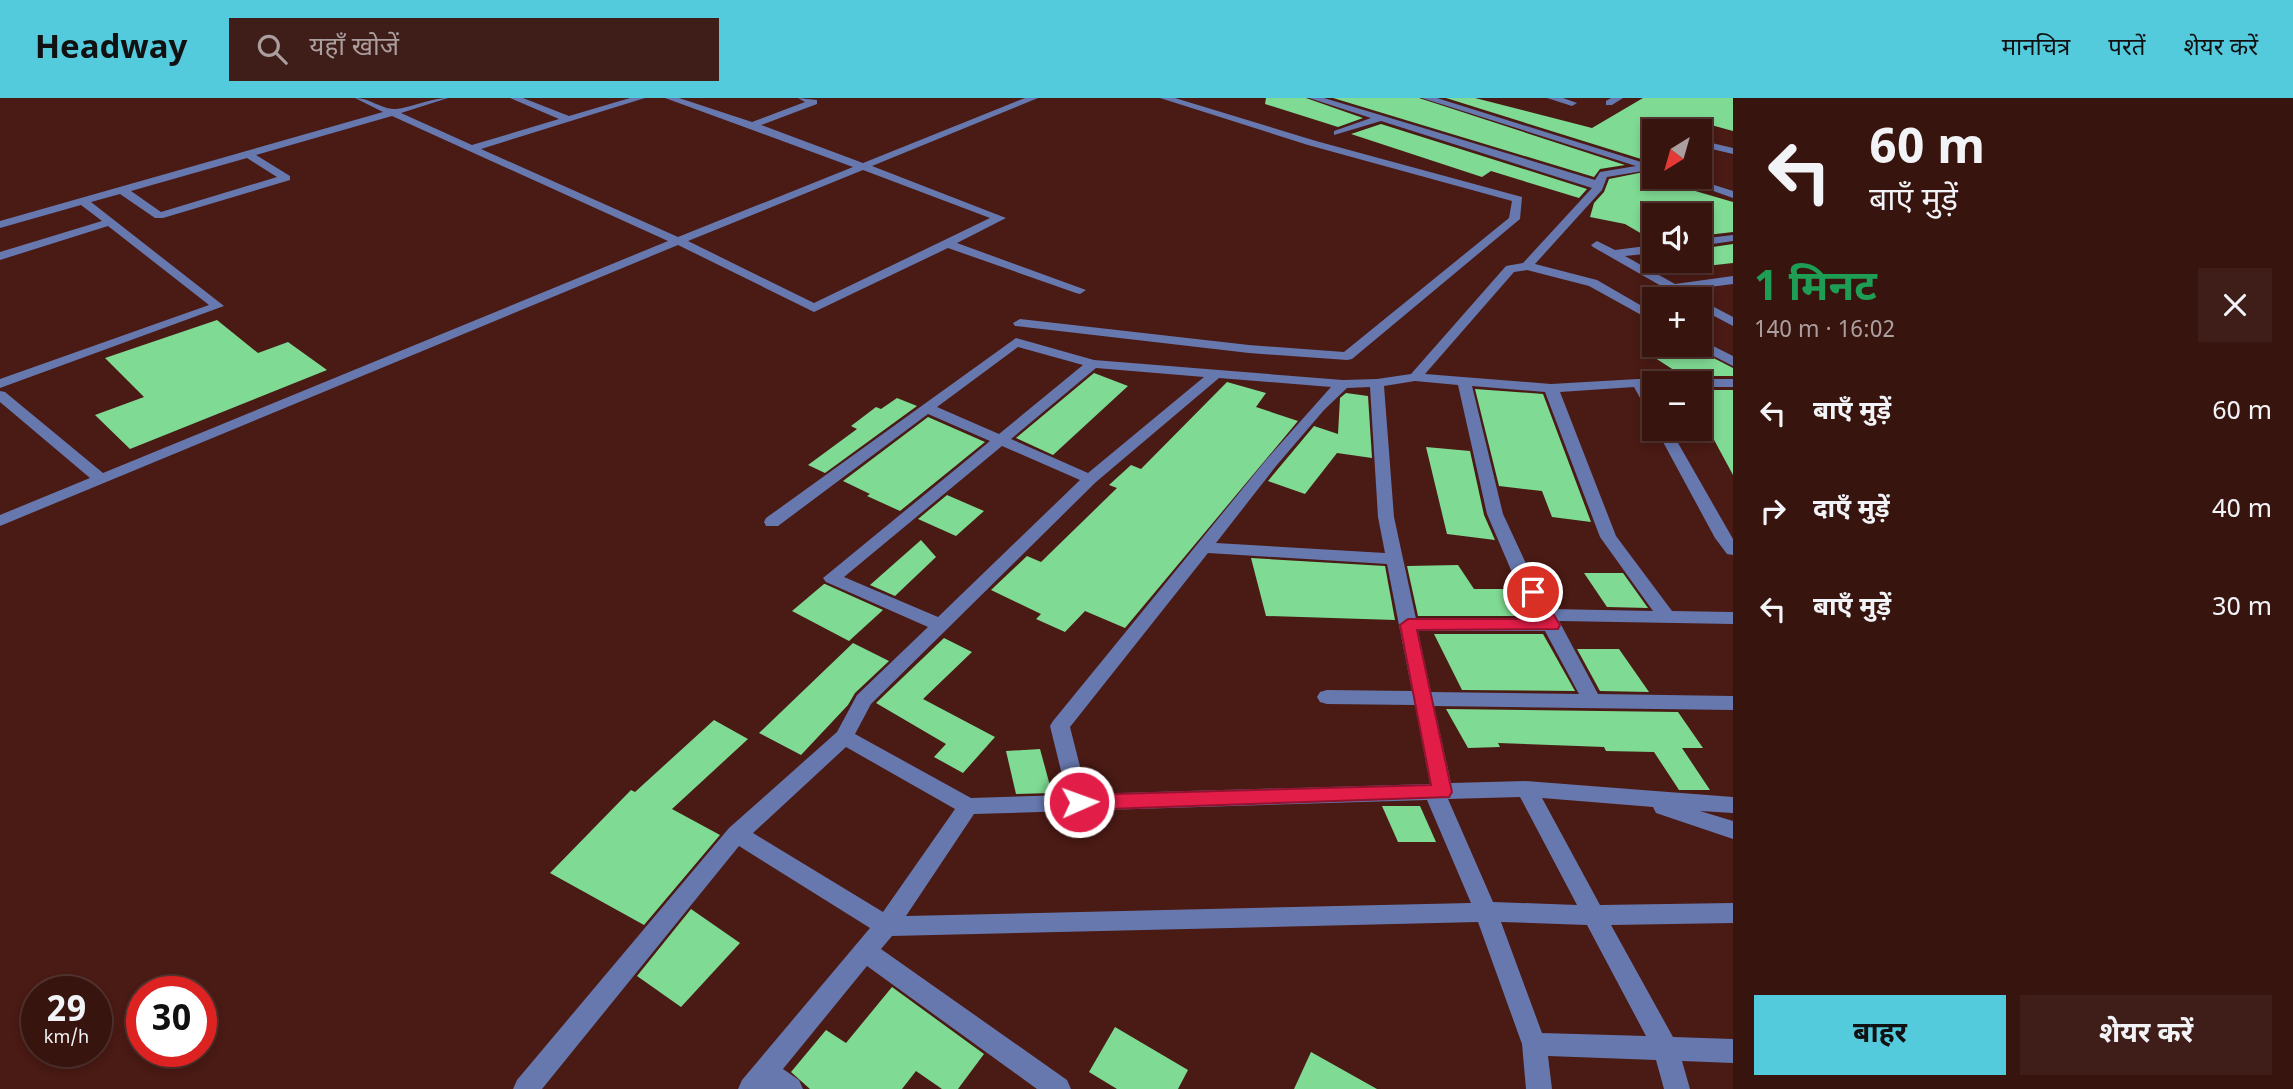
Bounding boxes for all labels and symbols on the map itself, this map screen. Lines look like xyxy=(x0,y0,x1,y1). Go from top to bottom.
north arrow xyxy=(1642,119,1712,189)
pin xyxy=(1503,562,1563,622)
position arrow xyxy=(1042,765,1116,839)
speed limit sign: 30 xyxy=(126,976,217,1067)

